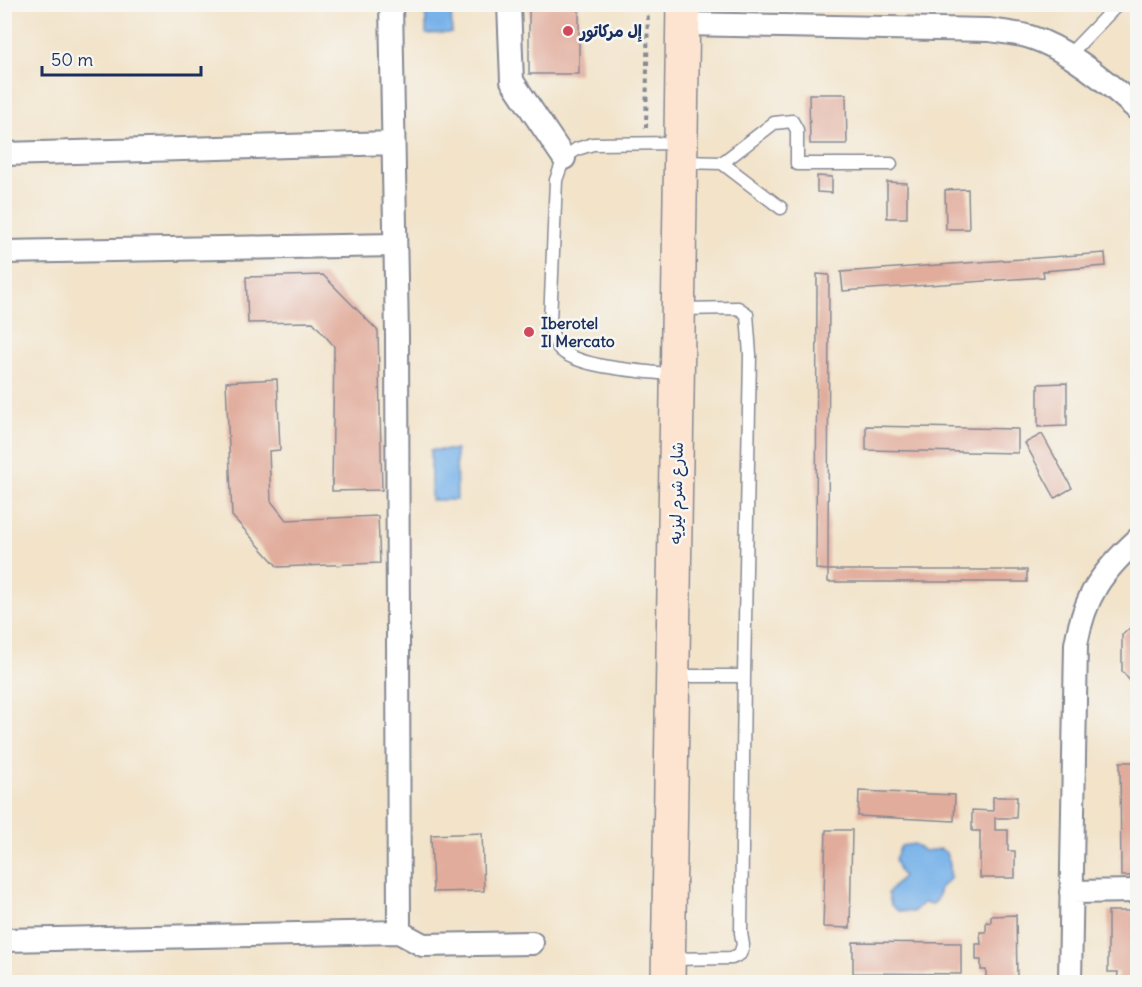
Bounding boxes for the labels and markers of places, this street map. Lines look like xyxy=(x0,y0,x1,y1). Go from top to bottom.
place label: إل مركاتور xyxy=(578,21,642,43)
marker: إل مركاتور xyxy=(561,24,575,38)
place label: Iberotel Il Mercato xyxy=(541,313,615,351)
marker: Iberotel Il Mercato xyxy=(522,325,536,339)

